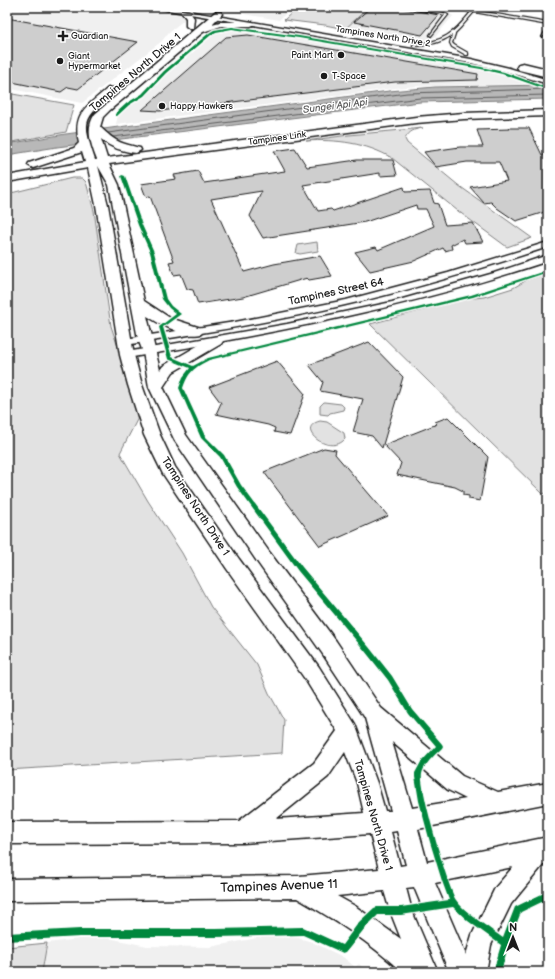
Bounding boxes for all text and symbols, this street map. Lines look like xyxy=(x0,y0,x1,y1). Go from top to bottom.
street label: Tampines North Drive 2 xyxy=(335,24,432,50)
street label: Tampines North Drive 1 xyxy=(87,30,184,114)
marker: Guardian xyxy=(58,31,68,41)
place label: Guardian xyxy=(71,31,108,42)
place label: Paint Mart xyxy=(291,50,333,61)
marker: Paint Mart xyxy=(336,50,346,60)
place label: Giant Hypermarket xyxy=(68,51,121,72)
marker: Giant Hypermarket xyxy=(55,56,65,66)
marker: T-Space xyxy=(319,71,329,81)
place label: T-Space xyxy=(332,71,367,82)
water label: Sungei Api Api xyxy=(302,96,369,116)
marker: Happy Hawkers xyxy=(157,101,167,111)
place label: Happy Hawkers xyxy=(170,101,233,112)
street label: Tampines Link xyxy=(247,129,307,148)
street label: Tampines Street 64 xyxy=(287,275,385,308)
street label: Tampines North Drive 1 xyxy=(159,455,232,558)
street label: Tampines North Drive 1 xyxy=(351,758,396,872)
street label: Tampines Avenue 11 xyxy=(220,876,338,896)
north arrow xyxy=(493,917,533,957)
text: N xyxy=(509,921,517,934)

